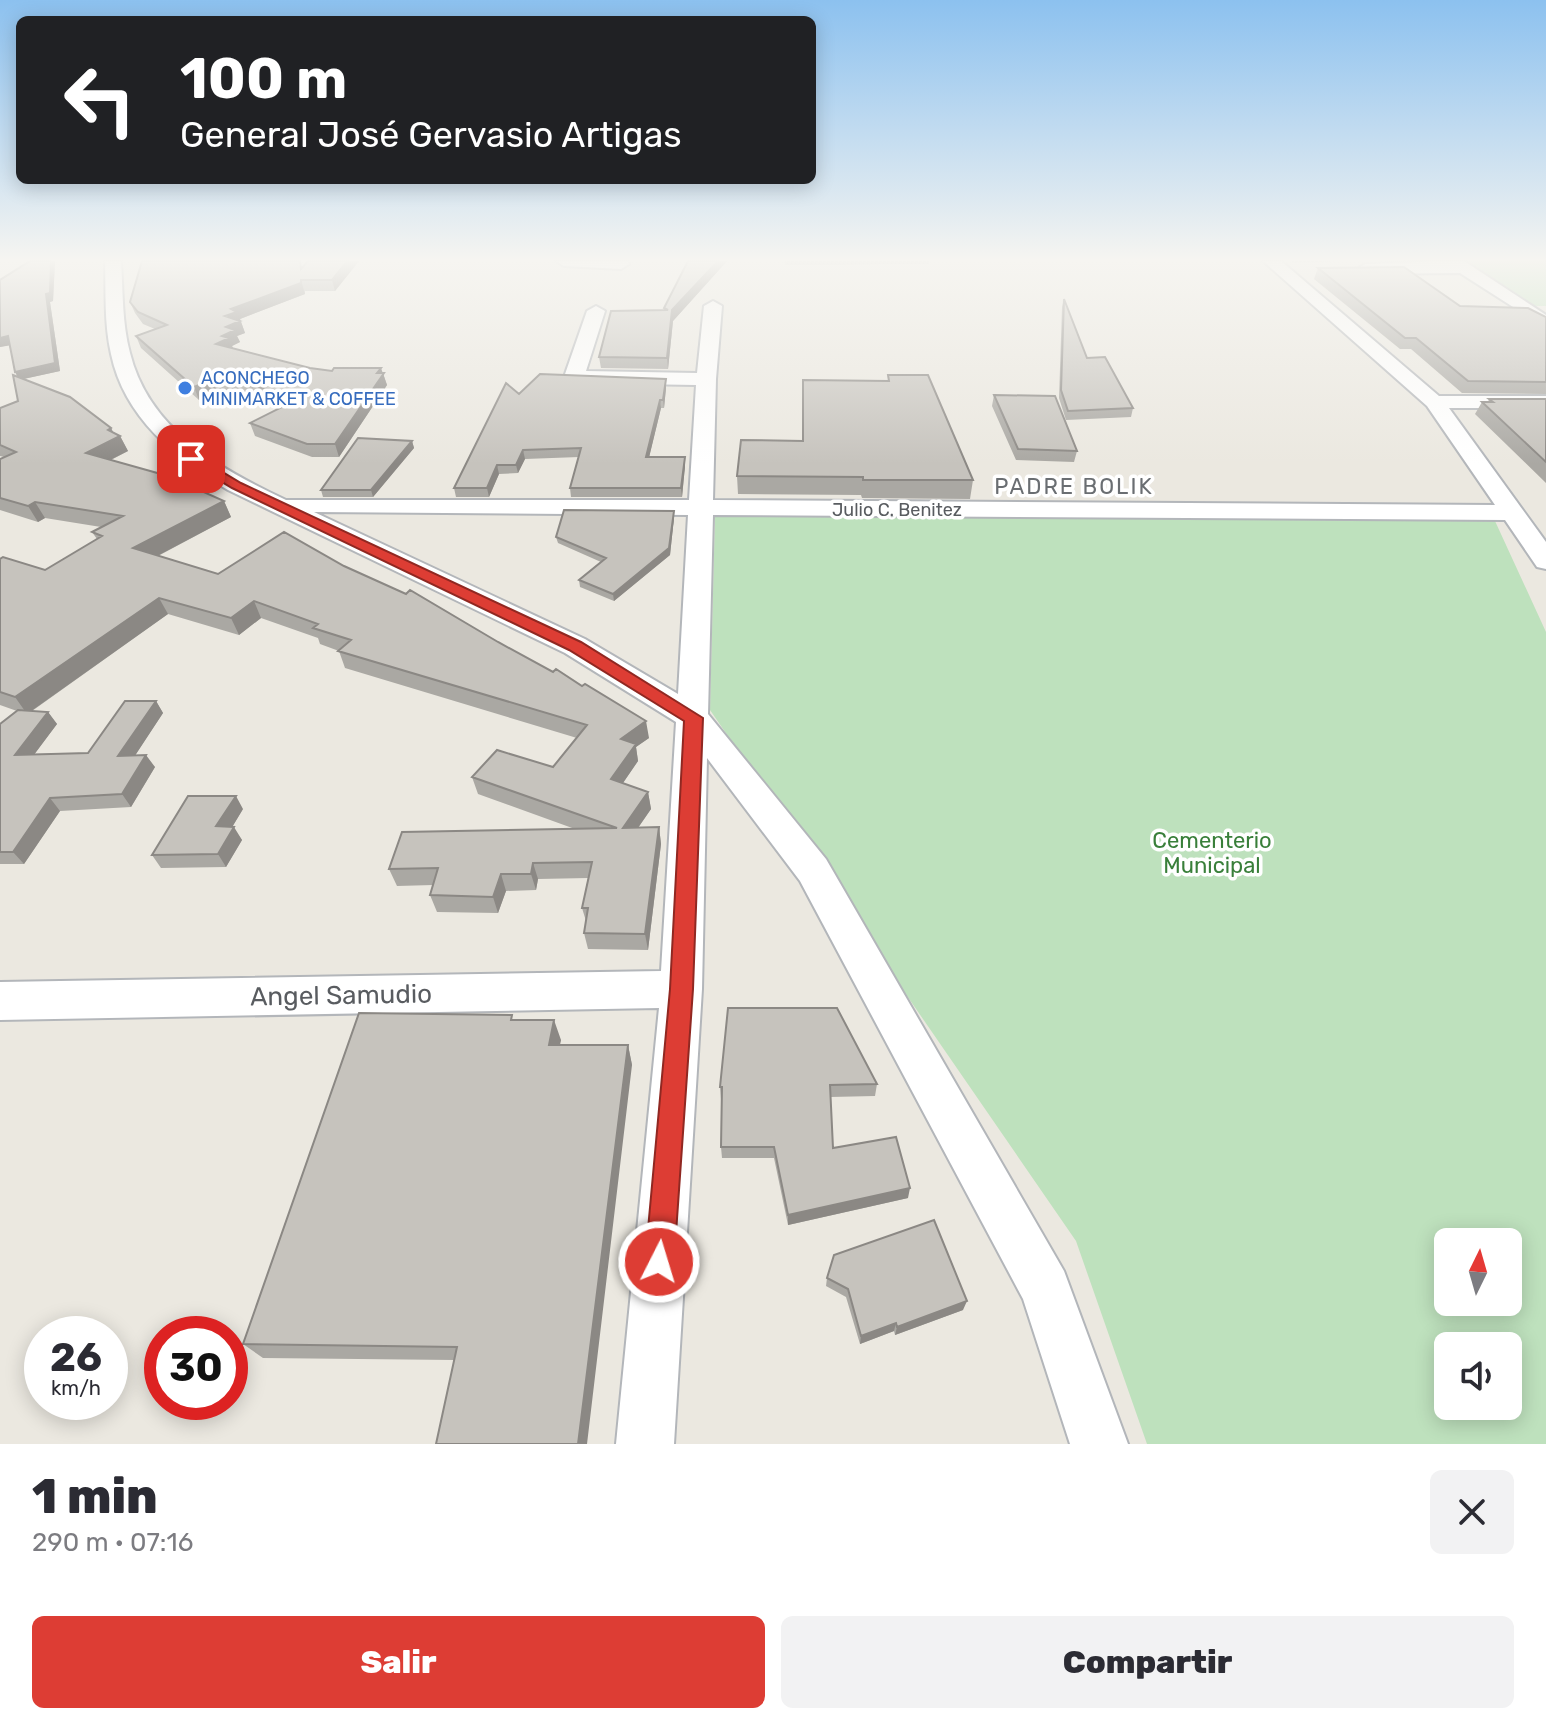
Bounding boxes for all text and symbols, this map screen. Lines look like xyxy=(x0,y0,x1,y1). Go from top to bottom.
text: 100 m xyxy=(180,46,347,112)
icon: left xyxy=(48,48,152,152)
text: General José Gervasio Artigas xyxy=(180,113,682,156)
place label: ACONCHEGO MINIMARKET & COFFEE xyxy=(201,367,396,410)
marker: ACONCHEGO MINIMARKET & COFFEE xyxy=(176,379,194,397)
pin xyxy=(157,425,225,493)
icon: arrive xyxy=(169,437,213,481)
district label: PADRE BOLIK xyxy=(994,473,1154,500)
street label: Julio C. Benitez xyxy=(832,499,962,521)
park label: Cementerio Municipal xyxy=(1152,827,1272,879)
street label: Angel Samudio xyxy=(250,978,432,1013)
position arrow xyxy=(617,1220,701,1304)
north arrow xyxy=(1434,1228,1522,1316)
map controls xyxy=(1434,1228,1522,1420)
speed limit sign: 30 xyxy=(144,1316,248,1420)
button: sound xyxy=(1434,1332,1522,1420)
text: 26 xyxy=(50,1334,102,1381)
text: km/h xyxy=(51,1376,101,1400)
text: 1 min xyxy=(32,1468,158,1525)
button: close xyxy=(1430,1470,1514,1554)
text: 290 m · 07:16 xyxy=(32,1527,193,1558)
button: Salir xyxy=(32,1616,765,1708)
button: Compartir xyxy=(781,1616,1514,1708)

